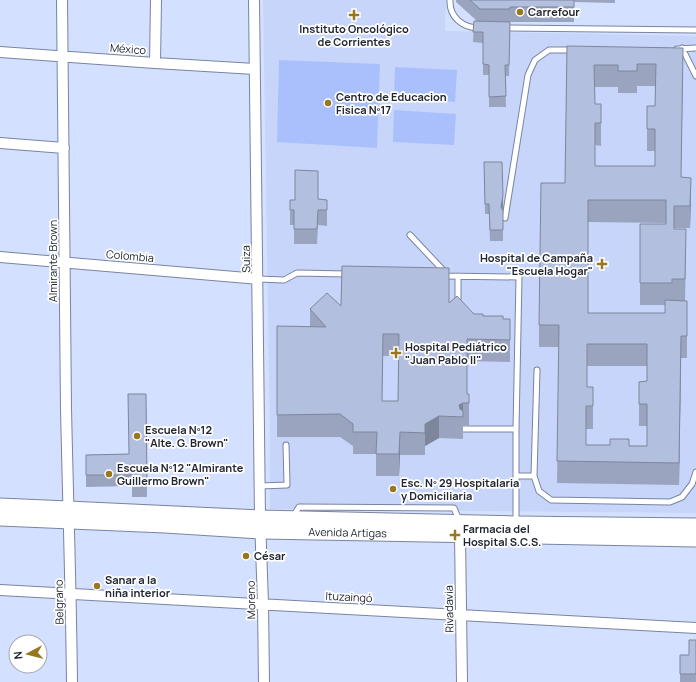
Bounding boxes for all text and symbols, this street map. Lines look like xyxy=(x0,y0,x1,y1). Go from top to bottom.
place label: Carrefour xyxy=(528,4,580,19)
marker: Carrefour xyxy=(515,7,525,17)
marker: Instituto Oncológico de Corrientes xyxy=(348,9,360,21)
place label: Instituto Oncológico de Corrientes xyxy=(299,21,409,49)
street label: México xyxy=(109,40,147,57)
place label: Centro de Educacion Fisica Nº17 xyxy=(336,89,447,117)
marker: Centro de Educacion Fisica Nº17 xyxy=(323,98,333,108)
street label: Almirante Brown xyxy=(45,220,60,302)
street label: Suiza xyxy=(238,245,253,273)
street label: Colombia xyxy=(105,246,155,265)
place label: Hospital de Campaña "Escuela Hogar" xyxy=(480,250,593,278)
marker: Hospital de Campaña "Escuela Hogar" xyxy=(596,258,608,270)
place label: Hospital Pediátrico "Juan Pablo II" xyxy=(405,339,507,367)
marker: Hospital Pediátrico "Juan Pablo II" xyxy=(390,347,402,359)
place label: Escuela Nº12 "Alte. G. Brown" xyxy=(145,422,228,450)
marker: Escuela Nº12 "Alte. G. Brown" xyxy=(132,431,142,441)
place label: Escuela Nº12 "Almirante Guillermo Brown" xyxy=(117,460,244,488)
marker: Escuela Nº12 "Almirante Guillermo Brown" xyxy=(104,469,114,479)
place label: Esc. Nº 29 Hospitalaria y Domiciliaria xyxy=(401,475,519,503)
marker: Esc. Nº 29 Hospitalaria y Domiciliaria xyxy=(388,484,398,494)
place label: Farmacia del Hospital S.C.S. xyxy=(463,521,541,549)
street label: Avenida Artigas xyxy=(308,524,387,540)
marker: Farmacia del Hospital S.C.S. xyxy=(450,530,460,540)
place label: César xyxy=(254,548,286,563)
marker: César xyxy=(241,551,251,561)
place label: Sanar a la niña interior xyxy=(105,572,171,600)
street label: Belgrano xyxy=(51,579,66,625)
street label: Moreno xyxy=(243,580,258,620)
marker: Sanar a la niña interior xyxy=(92,581,102,591)
street label: Rivadavia xyxy=(441,585,456,633)
street label: Ituzaingó xyxy=(325,588,373,605)
north arrow xyxy=(8,634,48,674)
text: N xyxy=(10,650,26,660)

